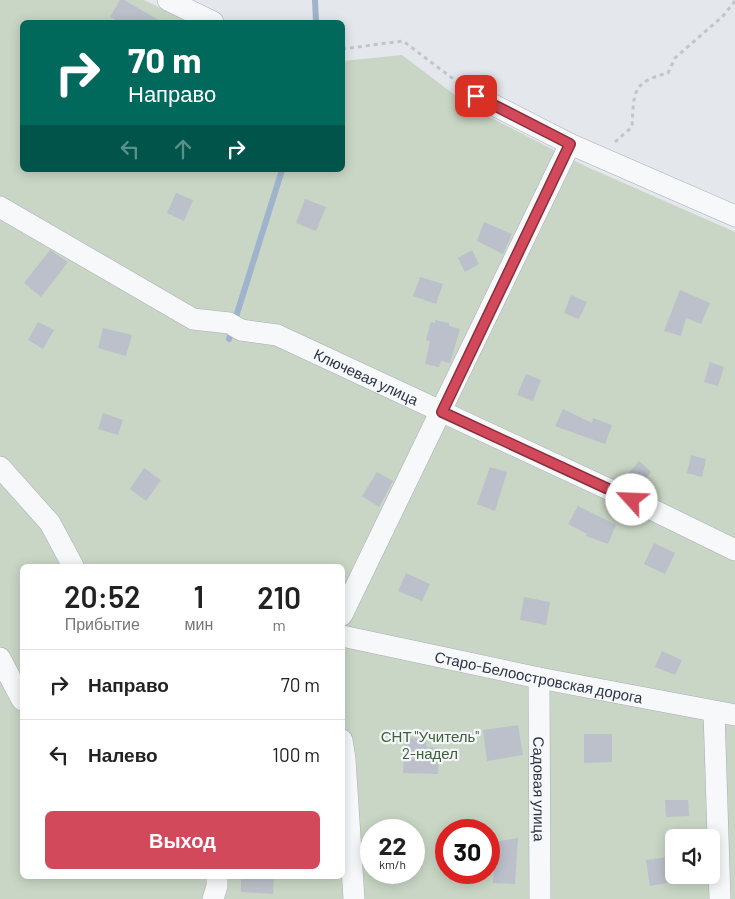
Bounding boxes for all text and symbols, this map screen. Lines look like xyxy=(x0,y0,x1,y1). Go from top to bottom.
text: 70 m xyxy=(128,38,202,80)
icon: right xyxy=(45,40,110,105)
pin xyxy=(455,75,497,117)
text: Направо xyxy=(128,80,216,106)
icon: arrive xyxy=(462,82,490,110)
icon: left xyxy=(116,135,144,163)
icon: ahead xyxy=(169,135,197,163)
icon: right xyxy=(222,135,250,163)
street label: Ключевая улица xyxy=(311,344,422,409)
position arrow xyxy=(605,473,657,525)
text: 20:52 xyxy=(64,578,141,614)
text: 1 xyxy=(194,578,204,614)
text: 210 xyxy=(257,579,301,615)
text: Прибытие xyxy=(65,614,140,633)
text: мин xyxy=(184,614,213,633)
text: m xyxy=(272,615,286,634)
street label: Старо-Белоостровская дорога xyxy=(433,647,645,707)
icon: right xyxy=(45,671,73,699)
text: Направо xyxy=(88,673,169,696)
text: 70 m xyxy=(281,673,320,696)
park label: СНТ "Учитель" 2-надел xyxy=(381,727,479,762)
street label: Садовая улица xyxy=(530,736,549,842)
icon: left xyxy=(45,741,73,769)
text: Налево xyxy=(88,743,158,766)
text: 100 m xyxy=(272,743,320,766)
button: Выход xyxy=(45,811,320,869)
speed limit sign: 30 xyxy=(435,819,500,884)
map controls xyxy=(665,829,720,884)
button: sound xyxy=(665,829,720,884)
text: 22 xyxy=(378,830,407,860)
text: km/h xyxy=(379,857,406,871)

